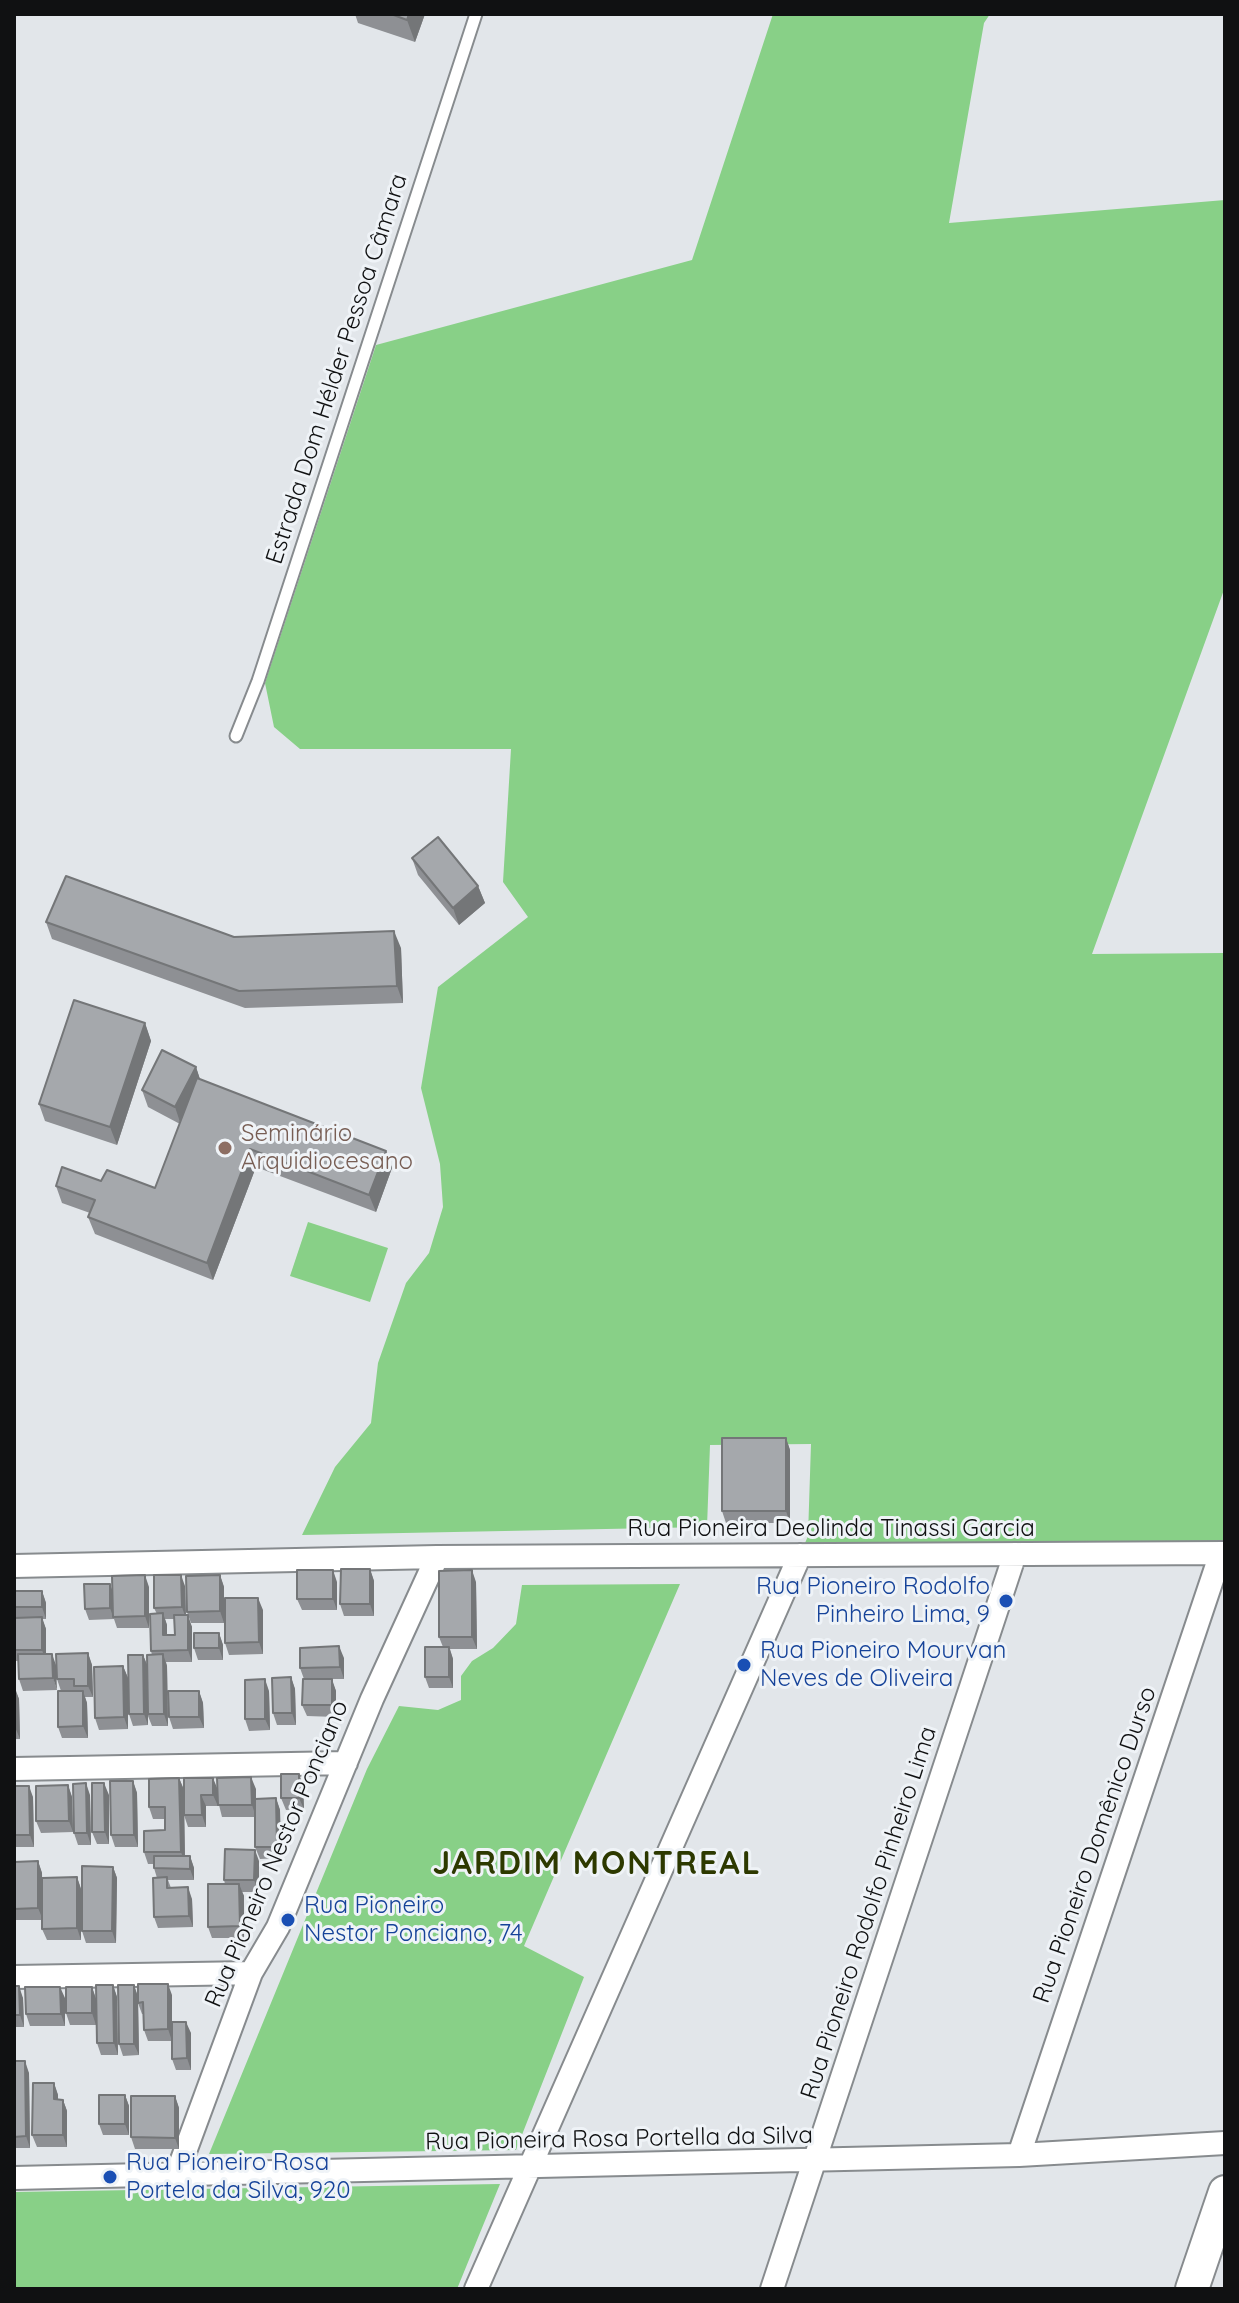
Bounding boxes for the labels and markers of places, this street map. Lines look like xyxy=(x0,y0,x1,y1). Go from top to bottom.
place label: Seminário Arquidiocesano xyxy=(241,1120,413,1176)
marker: Seminário Arquidiocesano xyxy=(216,1139,234,1157)
place label: Rua Pioneiro Rodolfo Pinheiro Lima, 9 xyxy=(756,1573,990,1629)
marker: Rua Pioneiro Rodolfo Pinheiro Lima, 9 xyxy=(997,1592,1015,1610)
place label: Rua Pioneiro Mourvan Neves de Oliveira xyxy=(760,1637,1006,1693)
marker: Rua Pioneiro Mourvan Neves de Oliveira xyxy=(735,1656,753,1674)
place label: Rua Pioneiro Nestor Ponciano, 74 xyxy=(304,1892,523,1948)
marker: Rua Pioneiro Nestor Ponciano, 74 xyxy=(279,1911,297,1929)
place label: Rua Pioneiro Rosa Portela da Silva, 920 xyxy=(126,2149,351,2205)
marker: Rua Pioneiro Rosa Portela da Silva, 920 xyxy=(101,2168,119,2186)

